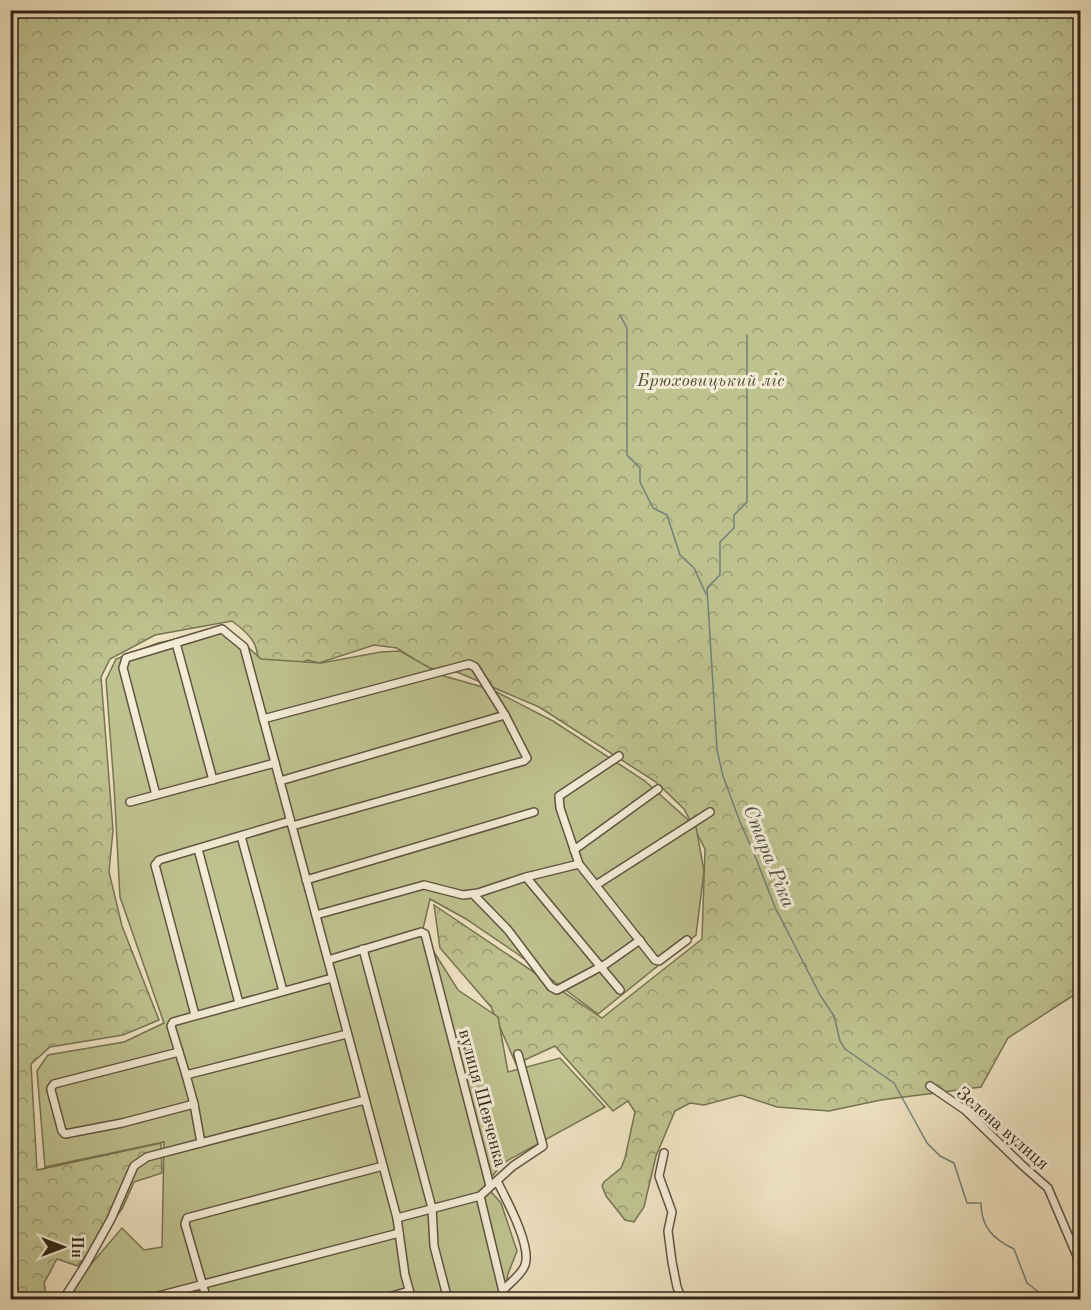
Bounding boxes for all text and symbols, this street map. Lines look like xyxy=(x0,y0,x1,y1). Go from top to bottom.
park label: Брюховицький ліс xyxy=(636,372,785,390)
water label: Стара Ріка xyxy=(738,803,798,911)
street label: вулиця Шевченка xyxy=(455,1027,509,1169)
street label: Зелена вулиця xyxy=(953,1084,1052,1174)
north arrow xyxy=(33,1217,93,1277)
text: Пн xyxy=(68,1236,84,1258)

